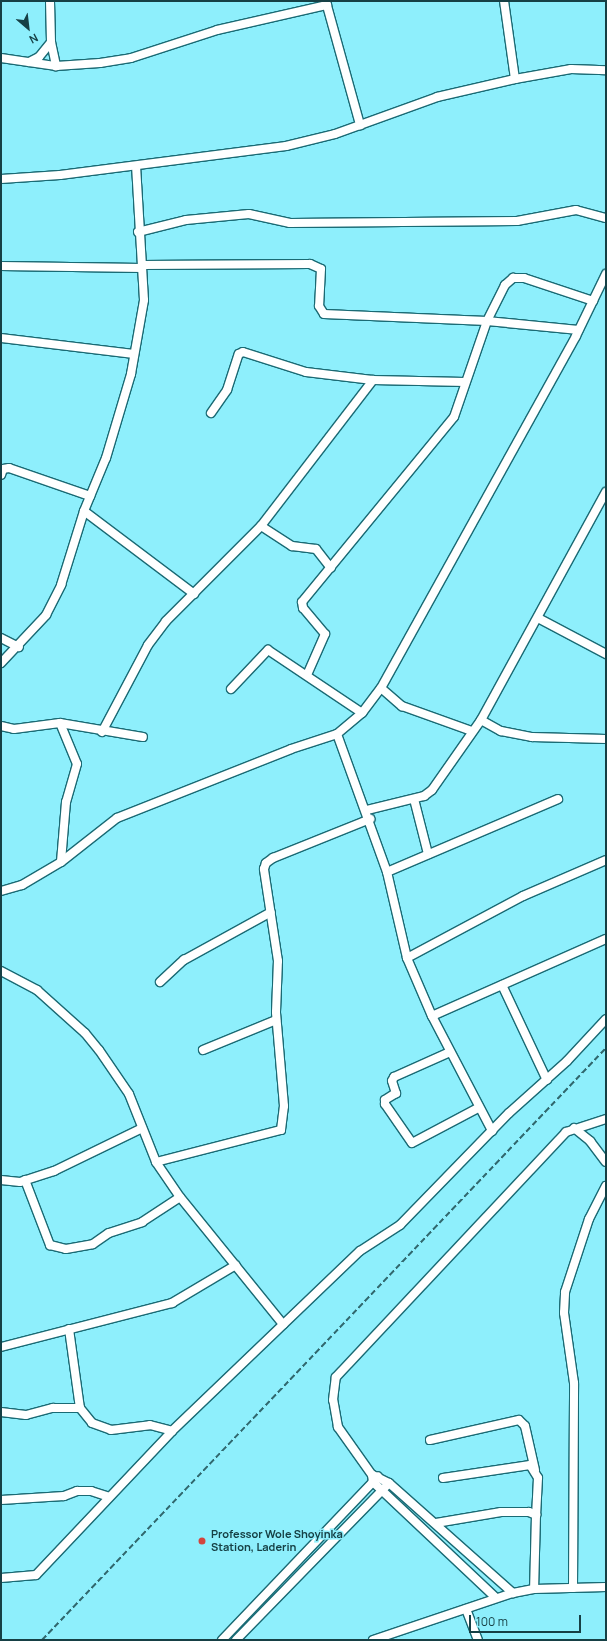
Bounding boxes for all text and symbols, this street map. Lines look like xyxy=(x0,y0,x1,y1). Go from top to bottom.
north arrow xyxy=(8,8,48,48)
text: N xyxy=(27,31,41,48)
place label: Professor Wole Shoyinka Station, Laderin xyxy=(211,1528,343,1554)
marker: Professor Wole Shoyinka Station, Laderin xyxy=(196,1535,208,1547)
scale bar xyxy=(471,1607,583,1633)
text: 100 m xyxy=(476,1613,508,1630)

